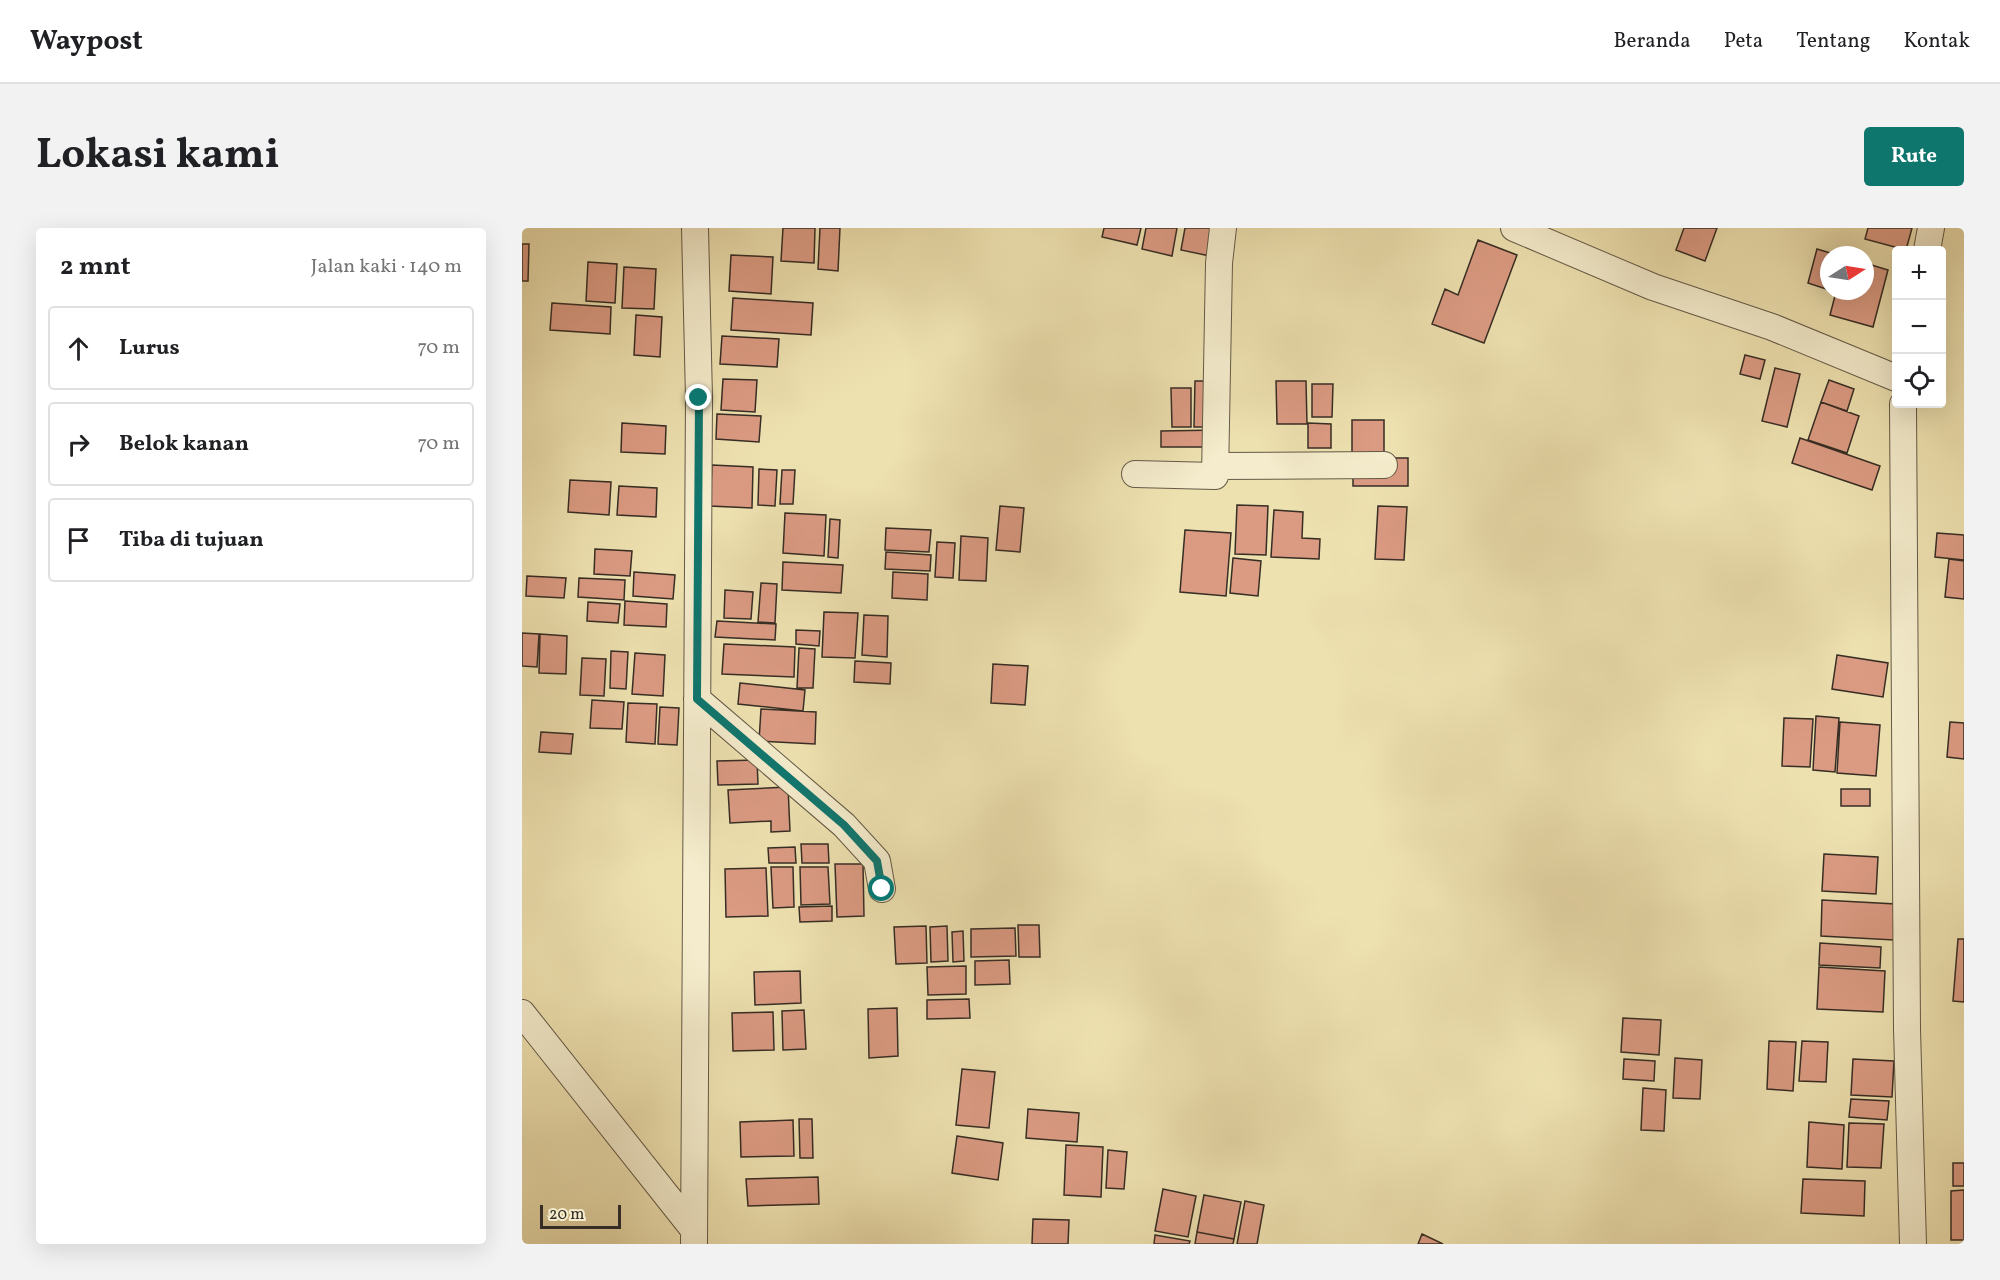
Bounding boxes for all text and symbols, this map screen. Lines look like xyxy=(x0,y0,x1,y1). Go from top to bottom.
text: Waypost xyxy=(30,22,143,61)
text: Beranda xyxy=(1613,27,1691,56)
text: Peta xyxy=(1724,27,1763,56)
text: Tentang xyxy=(1796,27,1871,56)
text: Kontak xyxy=(1904,27,1970,56)
text: Lokasi kami xyxy=(36,127,280,186)
button: Rute xyxy=(1864,127,1964,186)
north arrow xyxy=(1820,246,1874,300)
map controls xyxy=(1892,246,1946,408)
button: + xyxy=(1892,246,1946,300)
text: 2 mnt xyxy=(60,249,131,285)
text: Jalan kaki · 140 m xyxy=(311,253,462,281)
button: − xyxy=(1892,300,1946,354)
icon: ahead xyxy=(62,332,95,365)
text: Lurus xyxy=(119,333,180,364)
text: 70 m xyxy=(417,334,460,362)
button: locate xyxy=(1892,354,1946,408)
route end xyxy=(685,384,711,410)
icon: right xyxy=(62,428,95,461)
text: Belok kanan xyxy=(119,429,249,460)
text: 70 m xyxy=(417,430,460,458)
icon: arrive xyxy=(62,524,95,557)
text: Tiba di tujuan xyxy=(119,525,264,556)
route start xyxy=(868,875,894,901)
scale bar xyxy=(540,1202,621,1230)
text: 20 m xyxy=(549,1204,584,1226)

